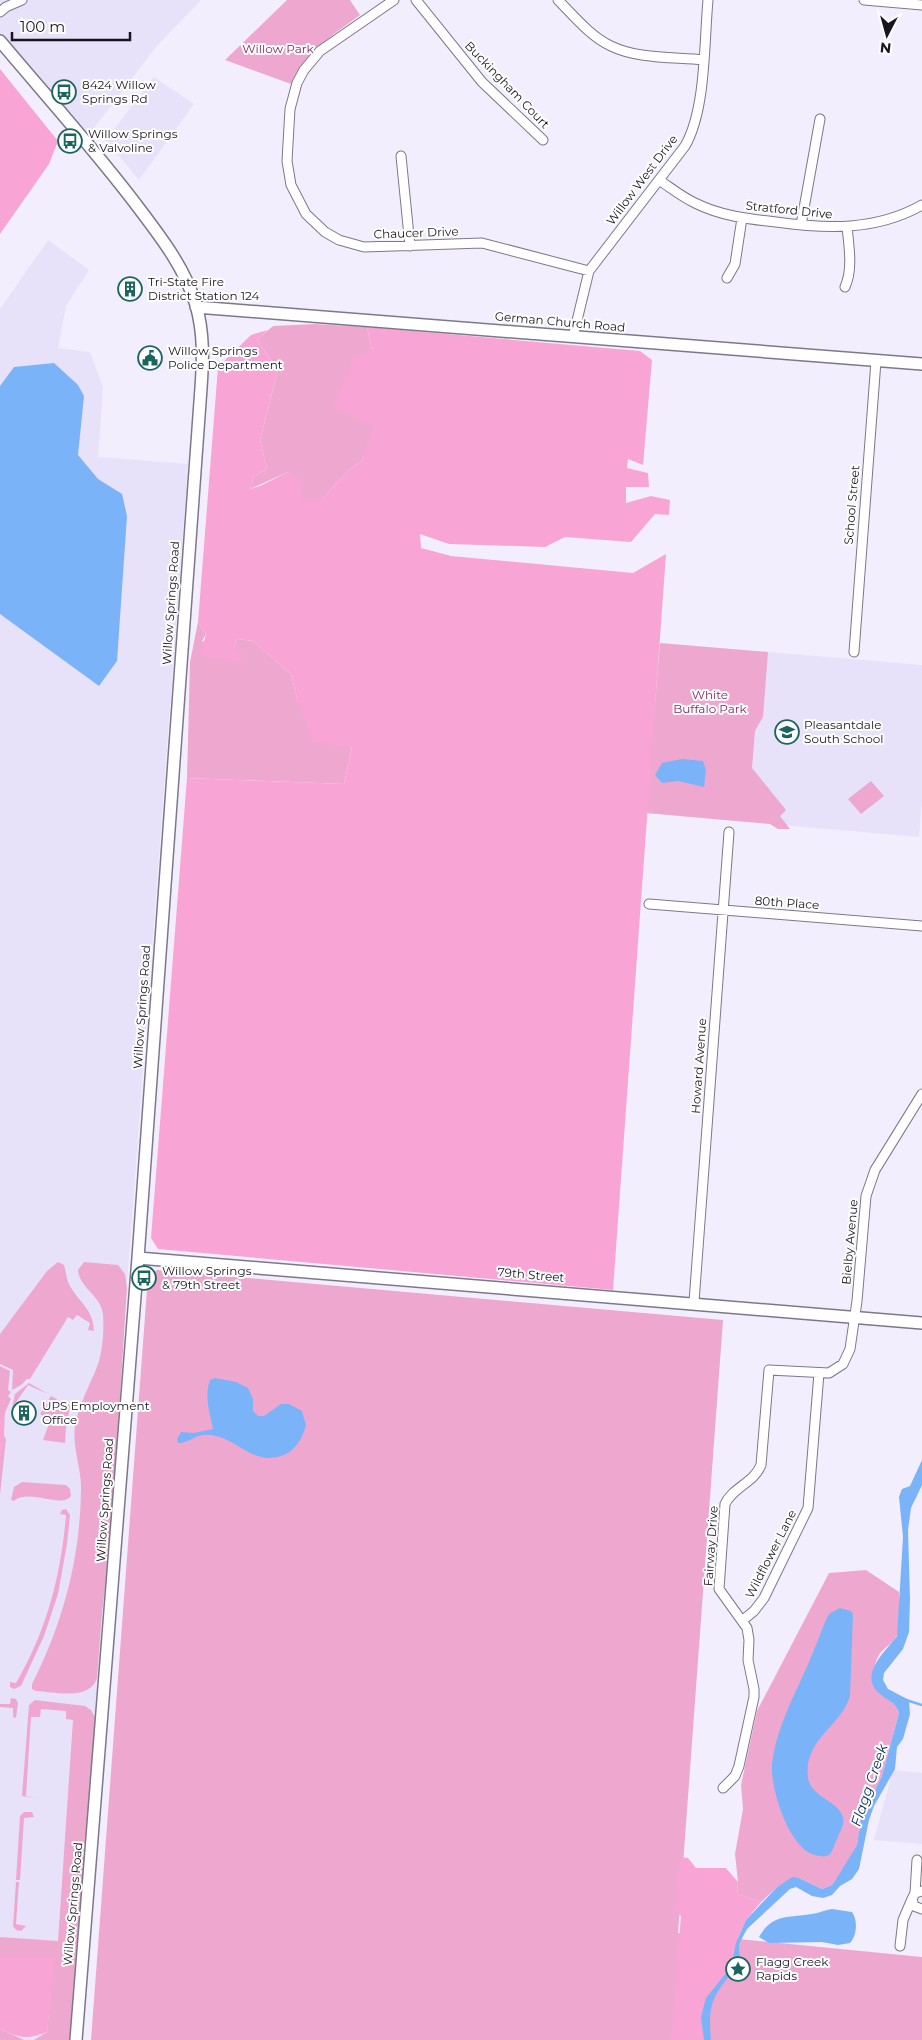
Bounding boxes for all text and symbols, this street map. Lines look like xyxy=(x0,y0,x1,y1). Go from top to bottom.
scale bar xyxy=(12,10,130,42)
north arrow xyxy=(862,10,912,60)
text: 100 m xyxy=(20,17,65,36)
street label: Buckingham Court xyxy=(462,38,553,131)
text: N xyxy=(879,38,892,57)
park label: Willow Park xyxy=(242,41,314,56)
place label: 8424 Willow Springs Rd xyxy=(82,77,156,106)
bus stop icon: 8424 Willow Springs Rd xyxy=(51,79,77,105)
place label: Willow Springs & Valvoline xyxy=(88,126,178,155)
bus stop icon: Willow Springs & Valvoline xyxy=(57,128,83,154)
street label: Willow West Drive xyxy=(603,132,680,228)
street label: Stratford Drive xyxy=(745,197,833,222)
street label: Chaucer Drive xyxy=(373,224,459,241)
place label: Tri-State Fire District Station 124 xyxy=(148,274,260,303)
building icon: Tri-State Fire District Station 124 xyxy=(117,276,143,302)
street label: German Church Road xyxy=(494,308,626,335)
place label: Willow Springs Police Department xyxy=(168,343,283,372)
public building icon: Willow Springs Police Department xyxy=(137,345,163,371)
street label: School Street xyxy=(841,464,862,545)
street label: Willow Springs Road xyxy=(159,541,182,665)
park label: White Buffalo Park xyxy=(673,687,748,716)
place label: Pleasantdale South School xyxy=(804,717,884,746)
school or university icon: Pleasantdale South School xyxy=(774,719,800,745)
street label: 80th Place xyxy=(754,893,820,912)
street label: Willow Springs Road xyxy=(130,945,153,1069)
street label: Howard Avenue xyxy=(688,1018,709,1114)
street label: Bielby Avenue xyxy=(838,1199,861,1285)
place label: Willow Springs & 79th Street xyxy=(162,1263,252,1292)
street label: 79th Street xyxy=(497,1264,565,1285)
bus stop icon: Willow Springs & 79th Street xyxy=(131,1265,157,1291)
place label: UPS Employment Office xyxy=(42,1398,150,1427)
building icon: UPS Employment Office xyxy=(11,1400,37,1426)
street label: Willow Springs Road xyxy=(93,1438,116,1562)
street label: Fairway Drive xyxy=(700,1505,721,1587)
street label: Wildflower Lane xyxy=(742,1507,799,1601)
water label: Flagg Creek xyxy=(847,1741,892,1828)
street label: Willow Springs Road xyxy=(60,1842,85,1966)
place label: Flagg Creek Rapids xyxy=(756,1954,829,1983)
place icon: Flagg Creek Rapids xyxy=(725,1956,751,1982)

